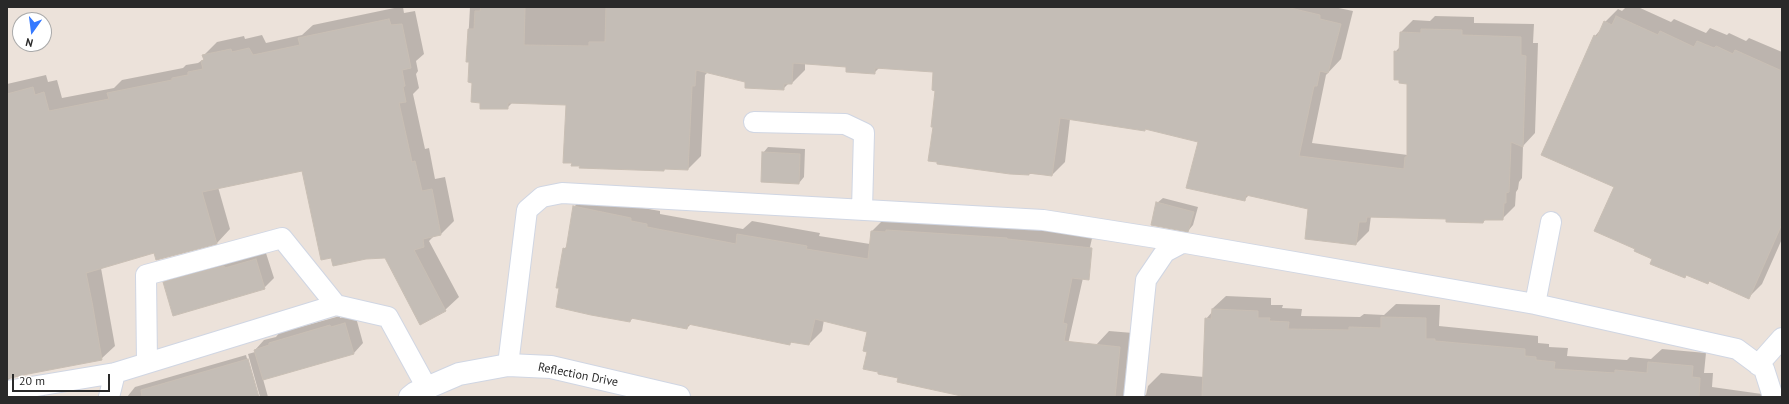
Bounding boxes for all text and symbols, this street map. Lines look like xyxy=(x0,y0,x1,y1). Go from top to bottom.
north arrow xyxy=(12,12,52,52)
text: N xyxy=(24,35,35,50)
street label: Reflection Drive xyxy=(537,360,619,390)
scale bar xyxy=(14,366,112,392)
text: 20 m xyxy=(19,373,45,388)

